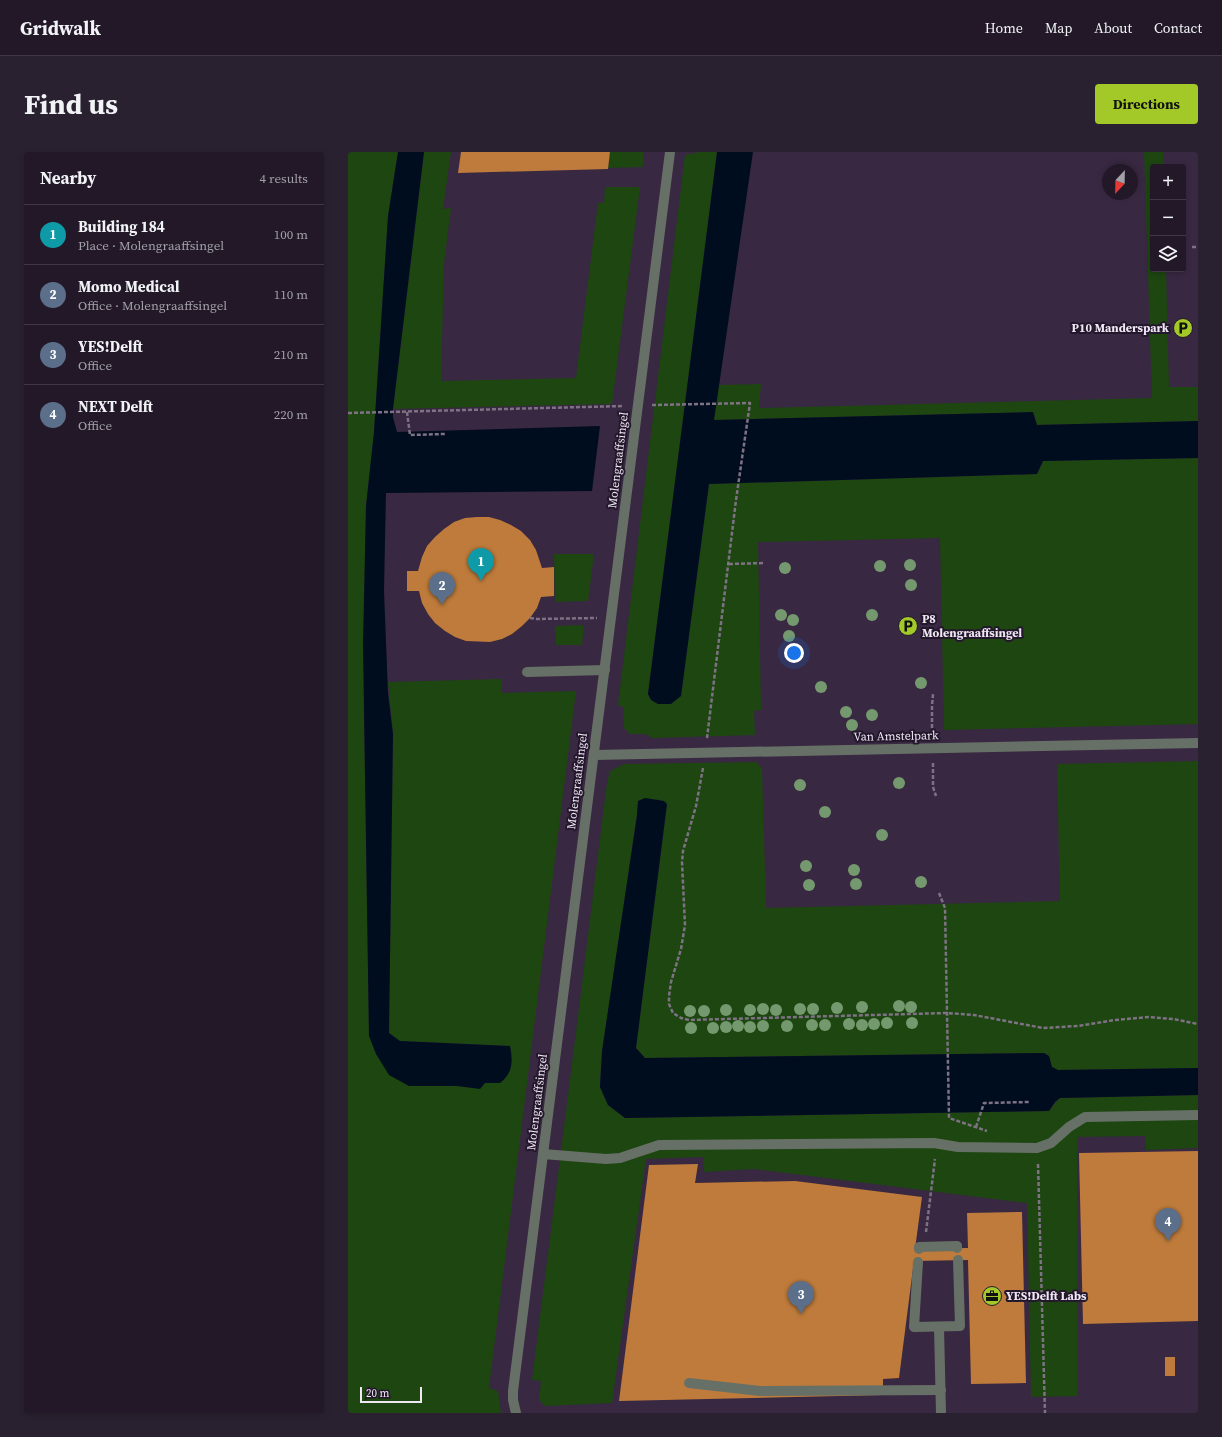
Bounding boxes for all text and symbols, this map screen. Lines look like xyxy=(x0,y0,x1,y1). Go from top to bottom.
text: Gridwalk xyxy=(20,15,101,41)
text: Home xyxy=(985,18,1023,38)
text: Map xyxy=(1045,18,1072,38)
text: About xyxy=(1094,18,1132,38)
text: Contact xyxy=(1154,18,1202,38)
button: Directions xyxy=(1095,84,1198,124)
text: Find us xyxy=(24,85,118,123)
north arrow xyxy=(1102,164,1138,200)
map controls xyxy=(1150,164,1186,272)
button: + xyxy=(1150,164,1186,200)
text: Nearby xyxy=(40,166,96,190)
text: 4 results xyxy=(260,170,308,187)
button: − xyxy=(1150,200,1186,236)
text: Building 184 xyxy=(78,216,165,237)
text: 1 xyxy=(49,226,57,243)
text: 100 m xyxy=(274,226,308,243)
button: layers xyxy=(1150,236,1186,272)
text: Place · Molengraaffsingel xyxy=(78,237,224,254)
text: Momo Medical xyxy=(78,276,180,297)
text: 2 xyxy=(49,286,57,303)
text: 110 m xyxy=(274,286,308,303)
text: Office · Molengraaffsingel xyxy=(78,297,227,314)
parking icon: P10 Manderspark xyxy=(1172,317,1194,339)
place label: P10 Manderspark xyxy=(1072,320,1170,336)
text: YES!Delft xyxy=(78,336,143,357)
text: 3 xyxy=(49,346,57,363)
text: 210 m xyxy=(274,346,308,363)
text: Office xyxy=(78,357,112,374)
text: NEXT Delft xyxy=(78,396,153,417)
text: 4 xyxy=(49,406,57,423)
text: 220 m xyxy=(274,406,308,423)
street label: Molengraaffsingel xyxy=(604,410,632,509)
text: Office xyxy=(78,417,112,434)
pin: 1 xyxy=(468,548,494,581)
pin: 2 xyxy=(429,572,455,605)
place label: P8 Molengraaffsingel xyxy=(922,611,1022,641)
parking icon: P8 Molengraaffsingel xyxy=(897,615,919,637)
your location xyxy=(784,643,804,663)
street label: Van Amstelpark xyxy=(853,727,939,745)
street label: Molengraaffsingel xyxy=(563,731,591,830)
street label: Molengraaffsingel xyxy=(523,1052,551,1151)
pin: 4 xyxy=(1155,1208,1181,1241)
pin: 3 xyxy=(788,1281,814,1314)
office icon: YES!Delft Labs xyxy=(981,1285,1003,1307)
place label: YES!Delft Labs xyxy=(1006,1288,1087,1304)
scale bar xyxy=(360,1385,422,1404)
text: 20 m xyxy=(366,1386,389,1401)

